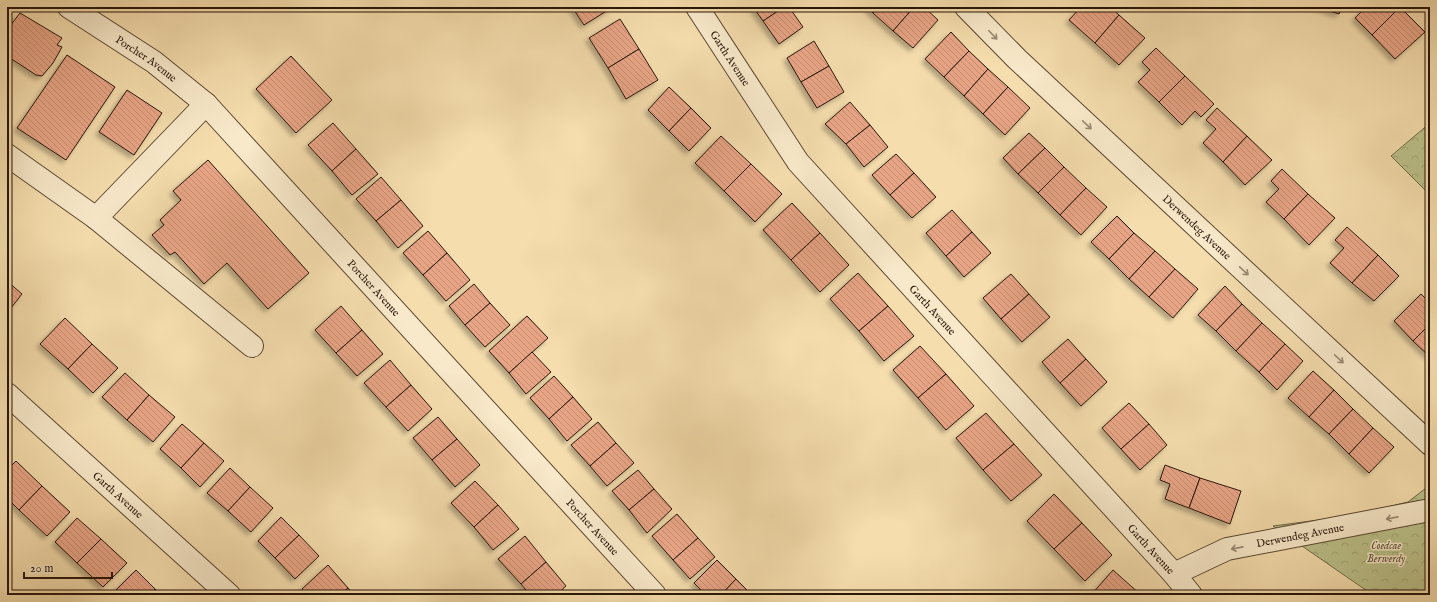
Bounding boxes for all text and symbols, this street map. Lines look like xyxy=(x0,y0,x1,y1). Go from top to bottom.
street label: Garth Avenue xyxy=(706,28,753,89)
one-way arrow xyxy=(988,30,998,40)
street label: Porcher Avenue xyxy=(113,33,179,86)
one-way arrow xyxy=(1082,120,1092,130)
street label: Derwendeg Avenue xyxy=(1159,192,1234,263)
street label: Porcher Avenue xyxy=(344,257,403,320)
one-way arrow xyxy=(1239,266,1249,275)
street label: Garth Avenue xyxy=(906,282,959,338)
one-way arrow xyxy=(1334,355,1344,364)
street label: Garth Avenue xyxy=(89,469,146,522)
street label: Porcher Avenue xyxy=(562,496,621,559)
one-way arrow xyxy=(1386,514,1399,522)
street label: Derwendeg Avenue xyxy=(1255,521,1345,551)
street label: Garth Avenue xyxy=(1124,522,1177,578)
park label: Coedcae Berwerdy xyxy=(1367,539,1406,566)
one-way arrow xyxy=(1230,544,1243,552)
scale bar xyxy=(24,554,112,580)
text: 20 m xyxy=(30,561,53,576)

